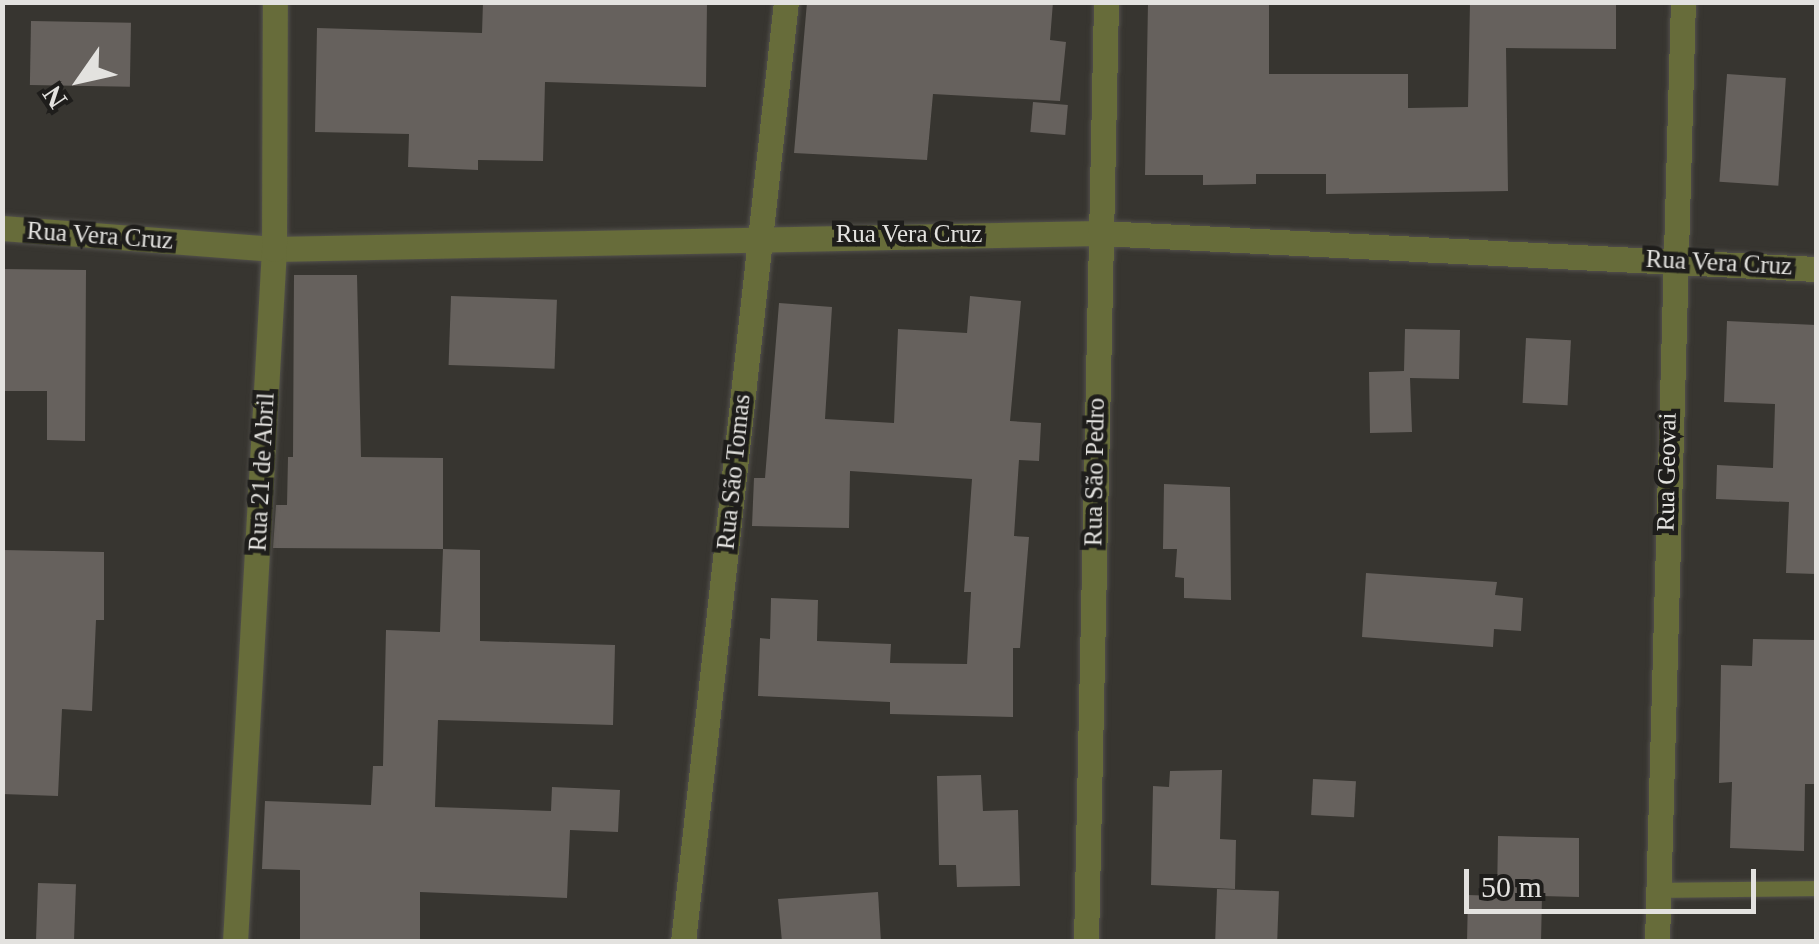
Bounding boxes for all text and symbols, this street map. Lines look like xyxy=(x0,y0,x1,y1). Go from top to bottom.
north arrow xyxy=(30,30,130,130)
text: N xyxy=(36,80,73,114)
street label: Rua Vera Cruz xyxy=(26,216,174,256)
street label: Rua Vera Cruz xyxy=(835,219,983,249)
street label: Rua Vera Cruz xyxy=(1645,244,1793,282)
street label: Rua 21 de Abril xyxy=(243,391,281,553)
street label: Rua São Tomas xyxy=(711,393,757,551)
street label: Rua São Pedro xyxy=(1079,397,1111,547)
street label: Rua Geovai xyxy=(1651,412,1683,532)
scale bar xyxy=(1469,849,1762,911)
text: 50 m xyxy=(1481,870,1542,903)

